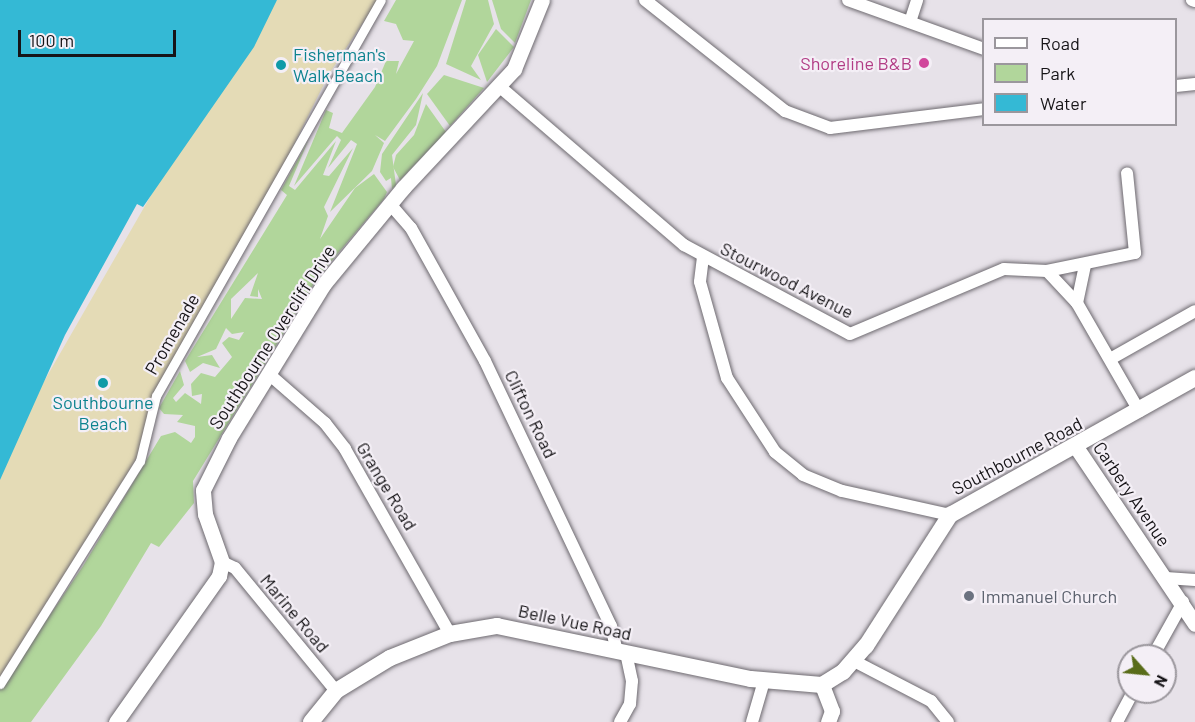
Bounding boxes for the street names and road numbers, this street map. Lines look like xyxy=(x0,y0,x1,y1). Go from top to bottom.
street label: Stourwood Avenue xyxy=(717,237,857,323)
street label: Southbourne Overcliff Drive xyxy=(204,241,340,433)
street label: Promenade xyxy=(140,290,204,378)
street label: Clifton Road xyxy=(500,366,562,462)
street label: Southbourne Road xyxy=(948,413,1086,499)
street label: Carbery Avenue xyxy=(1089,437,1175,551)
street label: Grange Road xyxy=(352,438,422,534)
street label: Marine Road xyxy=(256,569,334,657)
street label: Belle Vue Road xyxy=(516,599,634,645)

